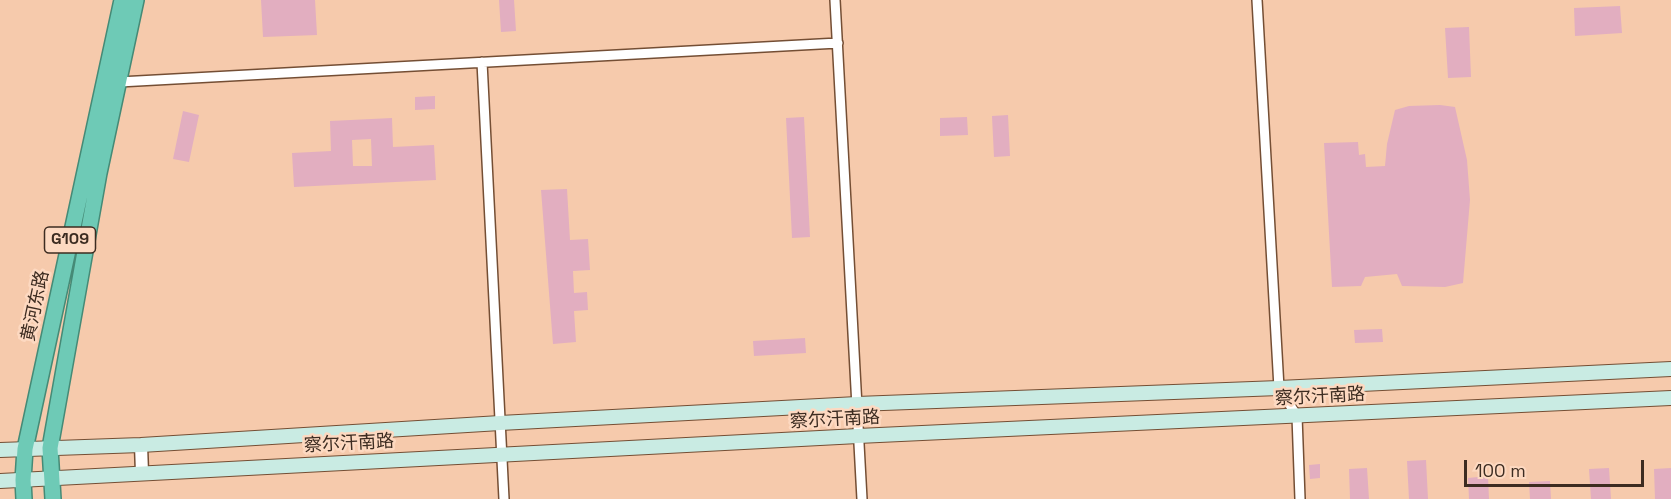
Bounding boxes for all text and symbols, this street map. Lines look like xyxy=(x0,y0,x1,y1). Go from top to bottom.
road number: G109 xyxy=(44,227,96,253)
street label: 黄河东路 xyxy=(18,269,54,343)
street label: 察尔汗南路 xyxy=(1274,384,1366,410)
street label: 察尔汗南路 xyxy=(789,407,881,433)
street label: 察尔汗南路 xyxy=(303,431,395,457)
scale bar xyxy=(1467,448,1647,486)
text: 100 m xyxy=(1475,459,1526,482)

